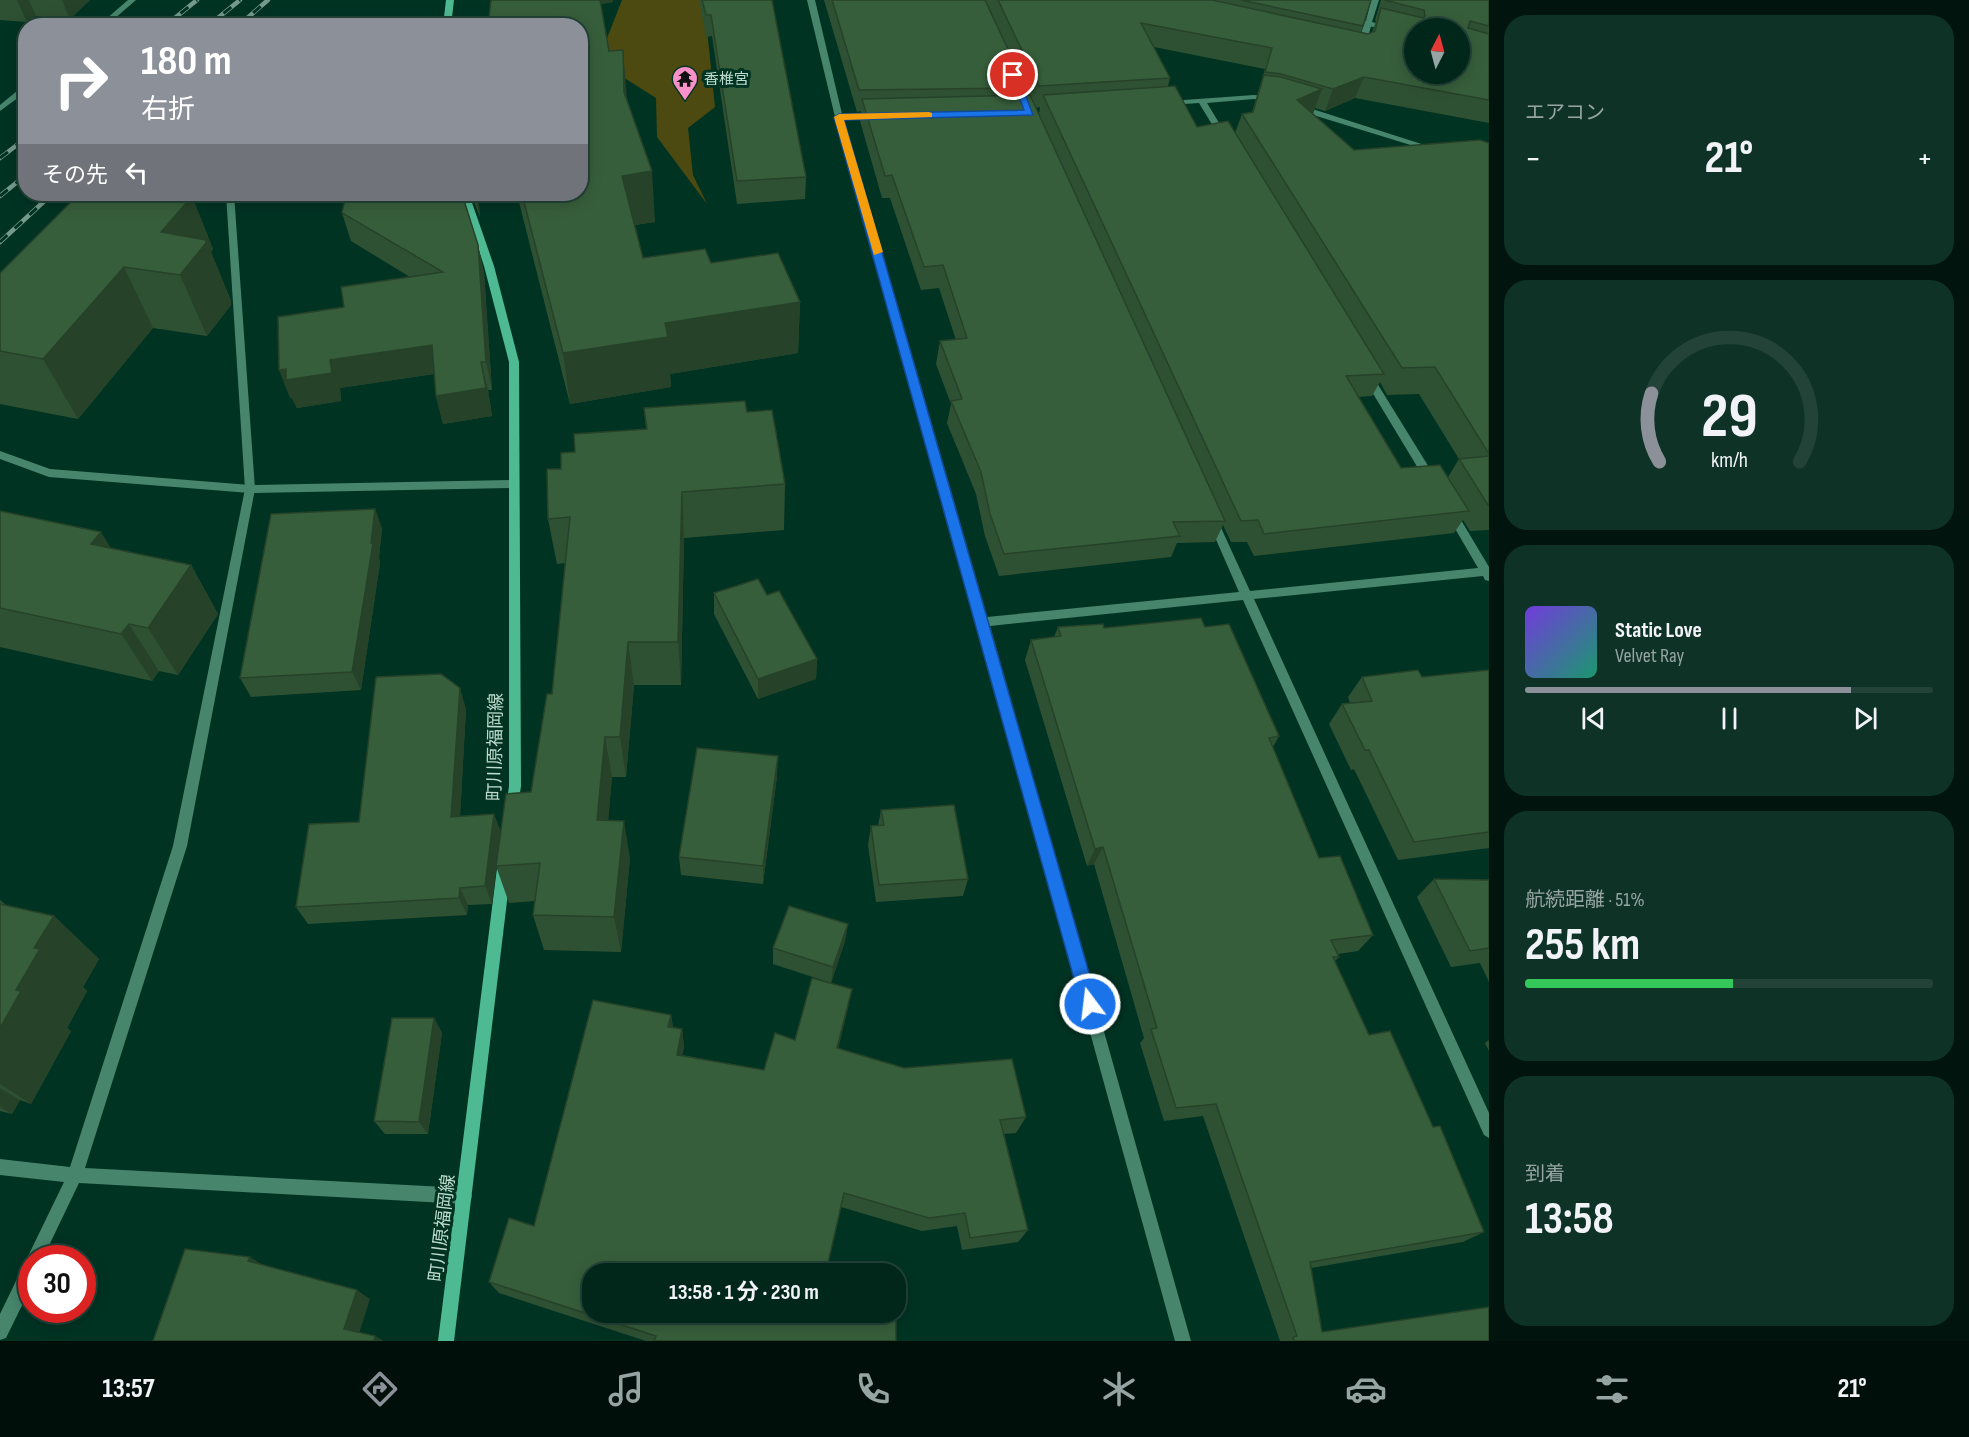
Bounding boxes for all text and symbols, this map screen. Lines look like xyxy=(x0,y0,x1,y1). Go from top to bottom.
north arrow xyxy=(1404,18,1470,84)
map controls xyxy=(1404,18,1470,84)
text: 180 m xyxy=(141,36,232,87)
icon: right xyxy=(42,42,120,120)
pin xyxy=(987,49,1038,100)
icon: arrive xyxy=(996,58,1029,91)
temple icon: 香椎宮 xyxy=(670,64,700,102)
place label: 香椎宮 xyxy=(704,70,749,89)
text: 右折 xyxy=(141,94,195,126)
text: エアコン xyxy=(1525,101,1605,125)
text: 21° xyxy=(1705,131,1753,186)
text: − xyxy=(1525,139,1541,179)
text: + xyxy=(1917,139,1933,179)
icon: left xyxy=(120,156,153,189)
text: その先 xyxy=(42,162,108,189)
text: 29 xyxy=(1701,380,1757,455)
text: km/h xyxy=(1710,449,1748,474)
text: Static Love xyxy=(1615,617,1702,644)
text: Velvet Ray xyxy=(1615,644,1684,668)
street label: 町川原福岡線 xyxy=(484,693,507,801)
icon: previous xyxy=(1577,702,1610,735)
icon: pause xyxy=(1713,702,1746,735)
icon: next xyxy=(1849,702,1882,735)
text: 航続距離 · 51% xyxy=(1525,888,1645,912)
text: 255 km xyxy=(1525,918,1640,973)
position arrow xyxy=(1058,972,1122,1036)
text: 到着 xyxy=(1525,1162,1565,1186)
street label: 町川原福岡線 xyxy=(425,1173,459,1283)
text: 13:58 xyxy=(1525,1192,1614,1247)
speed limit sign: 30 xyxy=(18,1245,96,1323)
text: 13:58 · 1 分 · 230 m xyxy=(669,1279,819,1306)
icon: directions xyxy=(359,1368,401,1410)
icon: music xyxy=(605,1368,647,1410)
icon: phone xyxy=(852,1368,894,1410)
icon: climate xyxy=(1098,1368,1140,1410)
icon: car xyxy=(1345,1368,1387,1410)
icon: filters xyxy=(1591,1368,1633,1410)
text: 13:57 xyxy=(102,1373,154,1405)
text: 21° xyxy=(1837,1373,1867,1405)

